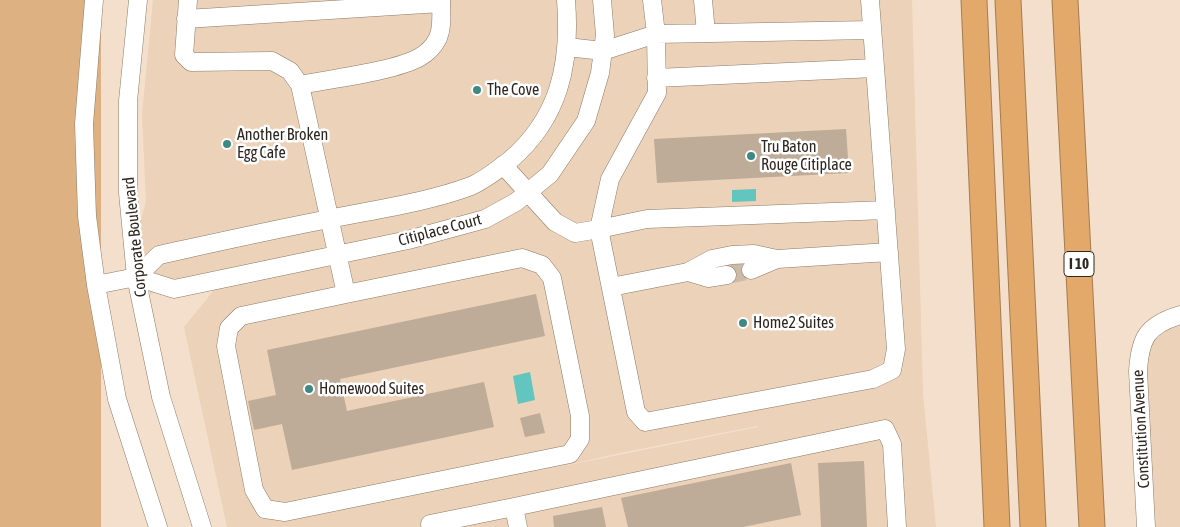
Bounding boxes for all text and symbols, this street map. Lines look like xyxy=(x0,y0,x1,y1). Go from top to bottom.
place label: The Cove xyxy=(487,80,539,100)
marker: The Cove xyxy=(471,84,483,96)
place label: Another Broken Egg Cafe xyxy=(237,125,328,163)
place label: Tru Baton Rouge Citiplace xyxy=(761,137,852,175)
marker: Another Broken Egg Cafe xyxy=(221,138,233,150)
marker: Tru Baton Rouge Citiplace xyxy=(745,150,757,162)
street label: Corporate Boulevard xyxy=(119,176,151,298)
street label: Citiplace Court xyxy=(396,210,484,250)
road number: I 10 xyxy=(1064,252,1094,276)
place label: Home2 Suites xyxy=(753,313,834,333)
marker: Home2 Suites xyxy=(737,317,749,329)
street label: Constitution Avenue xyxy=(1128,369,1154,489)
place label: Homewood Suites xyxy=(319,379,424,399)
marker: Homewood Suites xyxy=(303,383,315,395)

